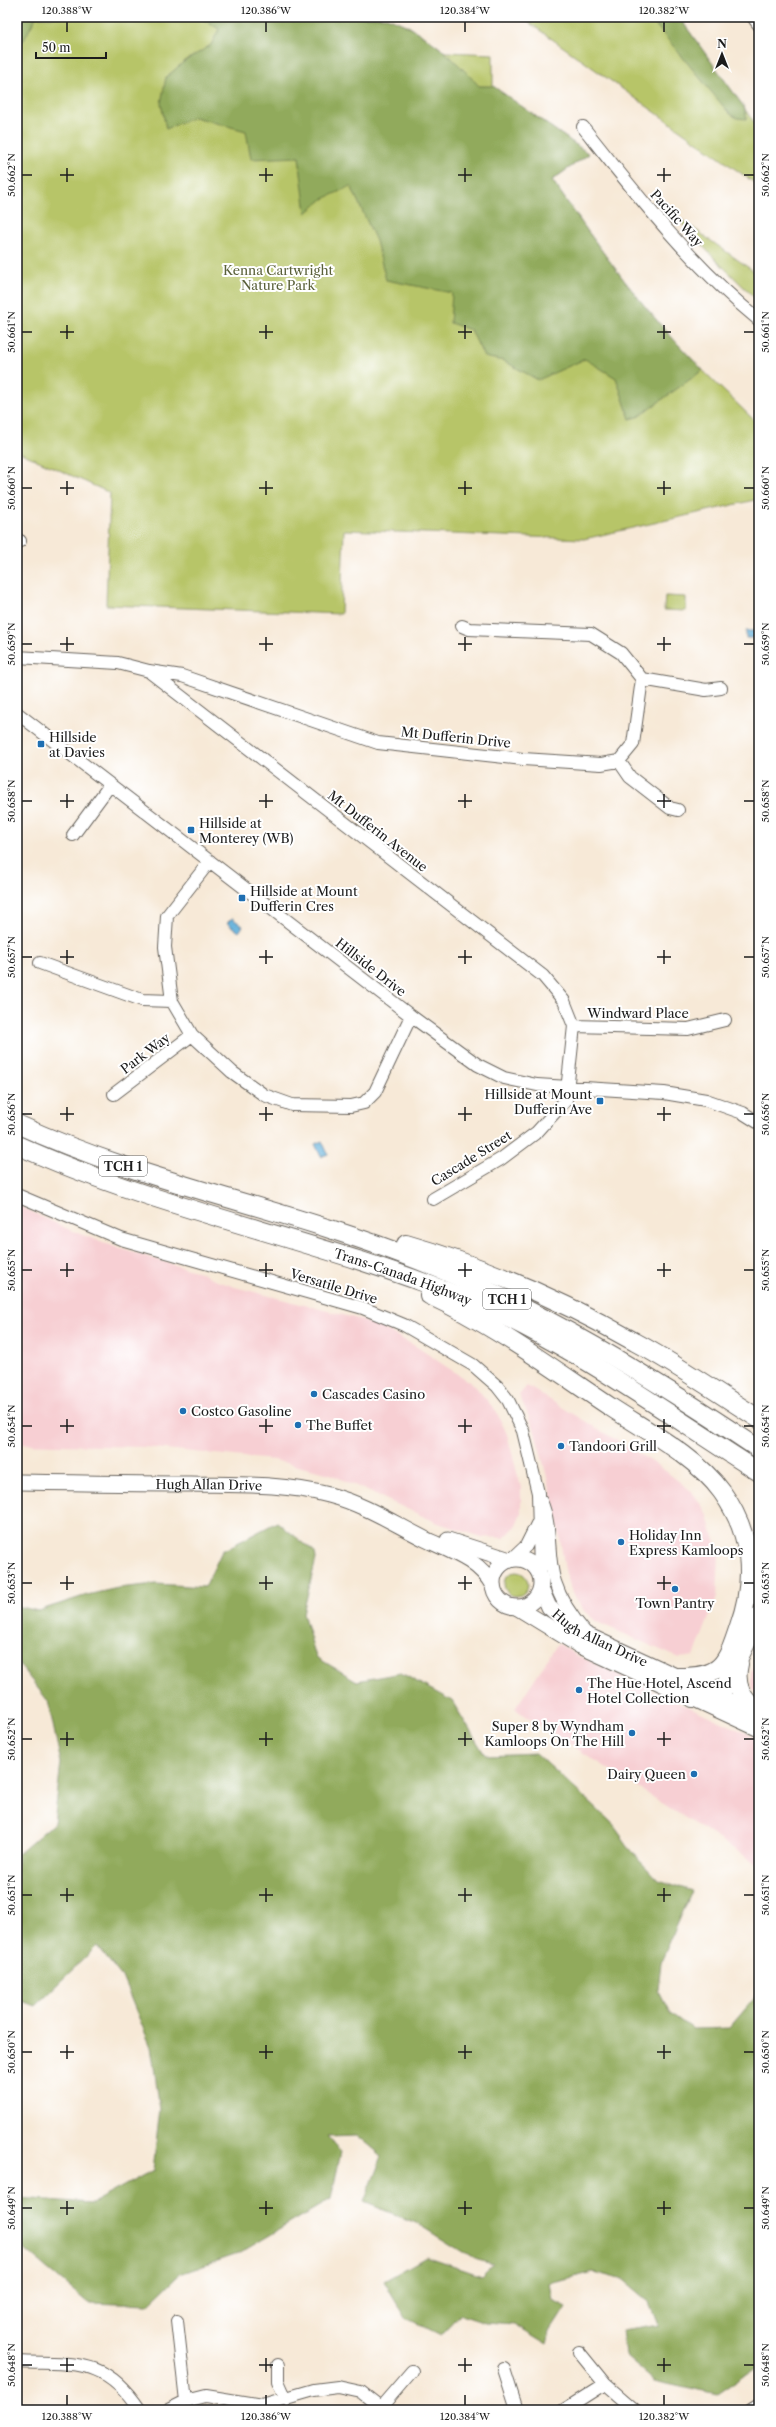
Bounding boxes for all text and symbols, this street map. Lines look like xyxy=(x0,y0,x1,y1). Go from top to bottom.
text: 120.388°W xyxy=(42,4,93,17)
text: 120.386°W xyxy=(241,4,292,17)
text: 120.384°W xyxy=(440,4,491,17)
text: 120.382°W xyxy=(639,4,690,17)
scale bar xyxy=(36,34,106,60)
north arrow xyxy=(702,34,742,74)
text: N xyxy=(717,37,727,51)
text: 50 m xyxy=(42,40,71,55)
text: 50.662°N xyxy=(5,153,18,197)
text: 50.662°N xyxy=(759,153,772,197)
street label: Pacific Way xyxy=(647,186,707,250)
park label: Kenna Cartwright Nature Park xyxy=(223,262,334,293)
text: 50.661°N xyxy=(5,311,18,353)
text: 50.661°N xyxy=(759,311,772,353)
text: 50.660°N xyxy=(5,466,18,510)
text: 50.660°N xyxy=(759,466,772,510)
text: 50.659°N xyxy=(5,623,18,665)
text: 50.659°N xyxy=(759,623,772,665)
street label: Mt Dufferin Drive xyxy=(400,723,512,751)
place label: Hillside at Davies xyxy=(49,729,105,760)
marker: Hillside at Davies xyxy=(36,739,46,749)
text: 50.658°N xyxy=(5,779,18,823)
text: 50.658°N xyxy=(759,779,772,823)
street label: Mt Dufferin Avenue xyxy=(325,787,431,875)
place label: Hillside at Monterey (WB) xyxy=(199,815,293,846)
marker: Hillside at Monterey (WB) xyxy=(186,825,196,835)
place label: Hillside at Mount Dufferin Cres xyxy=(250,883,358,914)
marker: Hillside at Mount Dufferin Cres xyxy=(237,893,247,903)
street label: Hillside Drive xyxy=(333,935,409,999)
text: 50.657°N xyxy=(5,936,18,978)
text: 50.657°N xyxy=(759,936,772,978)
street label: Windward Place xyxy=(586,1005,689,1021)
street label: Park Way xyxy=(117,1029,173,1077)
place label: Hillside at Mount Dufferin Ave xyxy=(484,1086,592,1117)
text: 50.656°N xyxy=(5,1093,18,1135)
text: 50.656°N xyxy=(759,1093,772,1135)
marker: Hillside at Mount Dufferin Ave xyxy=(595,1096,605,1106)
street label: Cascade Street xyxy=(428,1127,514,1189)
road number: TCH 1 xyxy=(99,1156,147,1176)
street label: Trans-Canada Highway xyxy=(332,1245,475,1309)
text: 50.655°N xyxy=(5,1249,18,1291)
text: 50.655°N xyxy=(759,1249,772,1291)
street label: Versatile Drive xyxy=(287,1265,380,1307)
road number: TCH 1 xyxy=(483,1289,531,1309)
place label: Cascades Casino xyxy=(322,1386,425,1402)
marker: Cascades Casino xyxy=(309,1389,319,1399)
place label: Costco Gasoline xyxy=(191,1403,292,1419)
text: 50.654°N xyxy=(5,1405,18,1447)
text: 50.654°N xyxy=(759,1405,772,1447)
marker: Costco Gasoline xyxy=(178,1406,188,1416)
place label: The Buffet xyxy=(306,1417,373,1433)
marker: The Buffet xyxy=(293,1420,303,1430)
place label: Tandoori Grill xyxy=(569,1438,657,1454)
marker: Tandoori Grill xyxy=(556,1441,566,1451)
street label: Hugh Allan Drive xyxy=(156,1476,263,1493)
place label: Holiday Inn Express Kamloops xyxy=(629,1527,744,1558)
marker: Holiday Inn Express Kamloops xyxy=(616,1537,626,1547)
text: 50.653°N xyxy=(5,1562,18,1604)
text: 50.653°N xyxy=(759,1562,772,1604)
marker: Town Pantry xyxy=(670,1584,680,1594)
place label: Town Pantry xyxy=(635,1595,715,1611)
street label: Hugh Allan Drive xyxy=(549,1606,650,1670)
place label: The Hue Hotel, Ascend Hotel Collection xyxy=(587,1675,732,1706)
marker: The Hue Hotel, Ascend Hotel Collection xyxy=(574,1685,584,1695)
text: 50.652°N xyxy=(5,1718,18,1760)
place label: Super 8 by Wyndham Kamloops On The Hill xyxy=(484,1718,624,1749)
text: 50.652°N xyxy=(759,1718,772,1760)
marker: Super 8 by Wyndham Kamloops On The Hill xyxy=(627,1728,637,1738)
place label: Dairy Queen xyxy=(607,1766,686,1782)
marker: Dairy Queen xyxy=(689,1769,699,1779)
text: 50.651°N xyxy=(5,1874,18,1916)
text: 50.651°N xyxy=(759,1874,772,1916)
text: 50.650°N xyxy=(5,2030,18,2074)
text: 50.650°N xyxy=(759,2030,772,2074)
text: 50.649°N xyxy=(5,2186,18,2230)
text: 50.649°N xyxy=(759,2186,772,2230)
text: 50.648°N xyxy=(5,2343,18,2387)
text: 50.648°N xyxy=(759,2343,772,2387)
text: 120.388°W xyxy=(42,2410,93,2423)
text: 120.386°W xyxy=(241,2410,292,2423)
text: 120.384°W xyxy=(440,2410,491,2423)
text: 120.382°W xyxy=(639,2410,690,2423)

